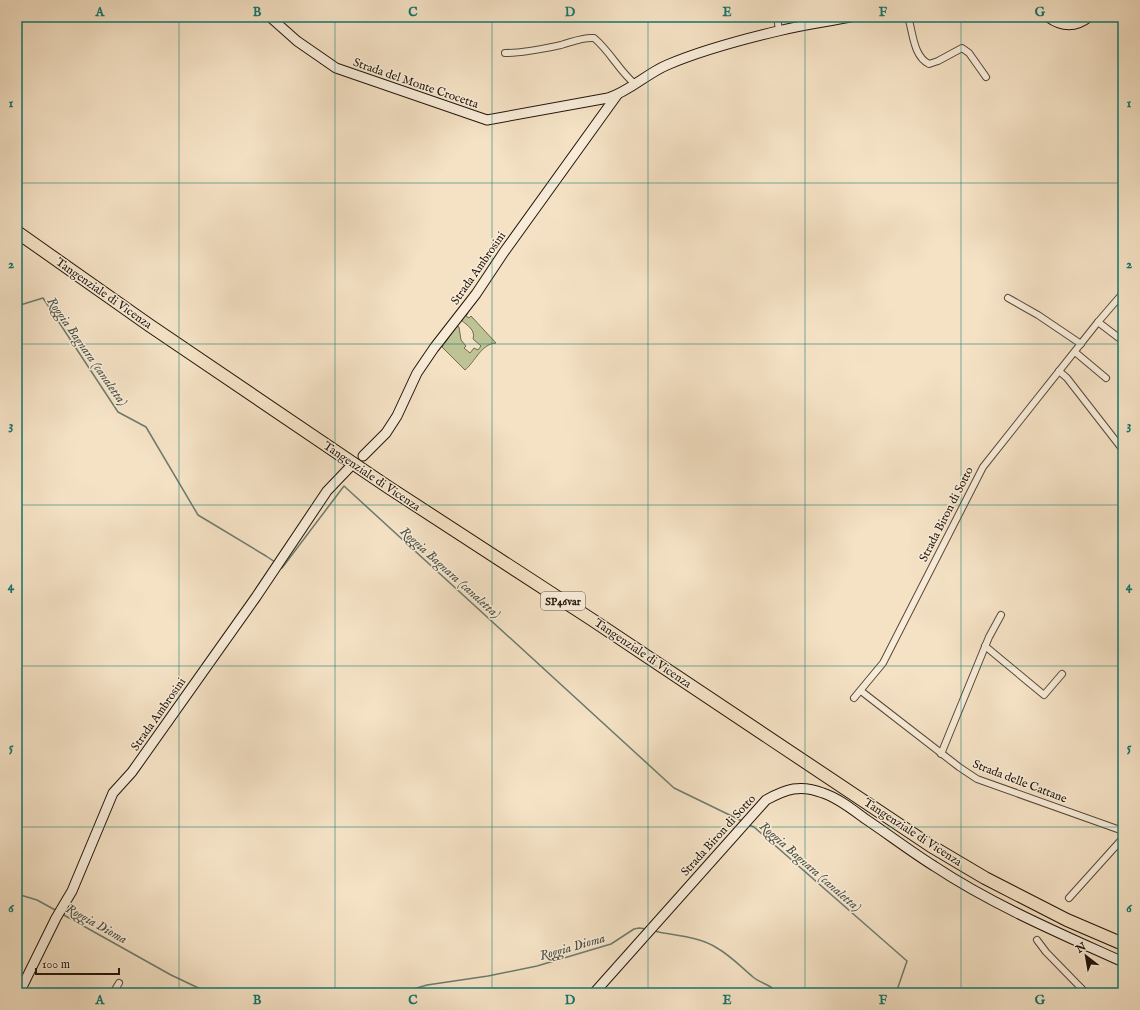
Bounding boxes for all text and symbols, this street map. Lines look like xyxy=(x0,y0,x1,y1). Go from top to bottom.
text: A xyxy=(95,4,106,21)
text: B xyxy=(253,4,262,21)
text: C xyxy=(408,4,418,21)
text: D xyxy=(565,4,576,21)
text: E xyxy=(722,4,732,21)
text: F xyxy=(879,4,888,21)
text: G xyxy=(1035,4,1046,21)
street label: Strada del Monte Crocetta xyxy=(351,55,481,112)
text: 1 xyxy=(9,95,14,112)
text: 1 xyxy=(1127,95,1132,112)
street label: Strada Ambrosini xyxy=(448,229,509,308)
street label: Tangenziale di Vicenza xyxy=(53,255,155,333)
text: 2 xyxy=(8,256,14,273)
text: 2 xyxy=(1126,256,1132,273)
water label: Roggia Bagnara (canaletta) xyxy=(42,294,131,410)
text: 3 xyxy=(9,417,14,434)
text: 3 xyxy=(1127,417,1132,434)
street label: Tangenziale di Vicenza xyxy=(320,438,424,515)
street label: Strada Biron di Sotto xyxy=(916,464,977,564)
water label: Roggia Bagnara (canaletta) xyxy=(395,523,504,624)
text: 4 xyxy=(8,578,15,595)
text: 4 xyxy=(1126,578,1133,595)
road number: SP46var xyxy=(541,592,585,610)
street label: Tangenziale di Vicenza xyxy=(591,615,695,692)
street label: Strada Ambrosini xyxy=(128,675,189,754)
text: 5 xyxy=(9,739,14,756)
text: 5 xyxy=(1127,739,1132,756)
street label: Strada delle Cattane xyxy=(971,757,1070,807)
street label: Strada Biron di Sotto xyxy=(678,791,759,879)
street label: Tangenziale di Vicenza xyxy=(861,795,965,870)
water label: Roggia Bagnara (canaletta) xyxy=(755,818,865,917)
text: 6 xyxy=(8,900,14,917)
water label: Roggia Dioma xyxy=(62,900,130,949)
text: 6 xyxy=(1126,900,1132,917)
water label: Roggia Dioma xyxy=(538,930,608,966)
north arrow xyxy=(1066,936,1106,976)
text: N xyxy=(1073,940,1089,957)
scale bar xyxy=(36,950,119,976)
text: 100 m xyxy=(42,957,70,972)
text: A xyxy=(95,992,106,1009)
text: B xyxy=(253,992,262,1009)
text: C xyxy=(408,992,418,1009)
text: D xyxy=(565,992,576,1009)
text: E xyxy=(722,992,732,1009)
text: F xyxy=(879,992,888,1009)
text: G xyxy=(1035,992,1046,1009)

